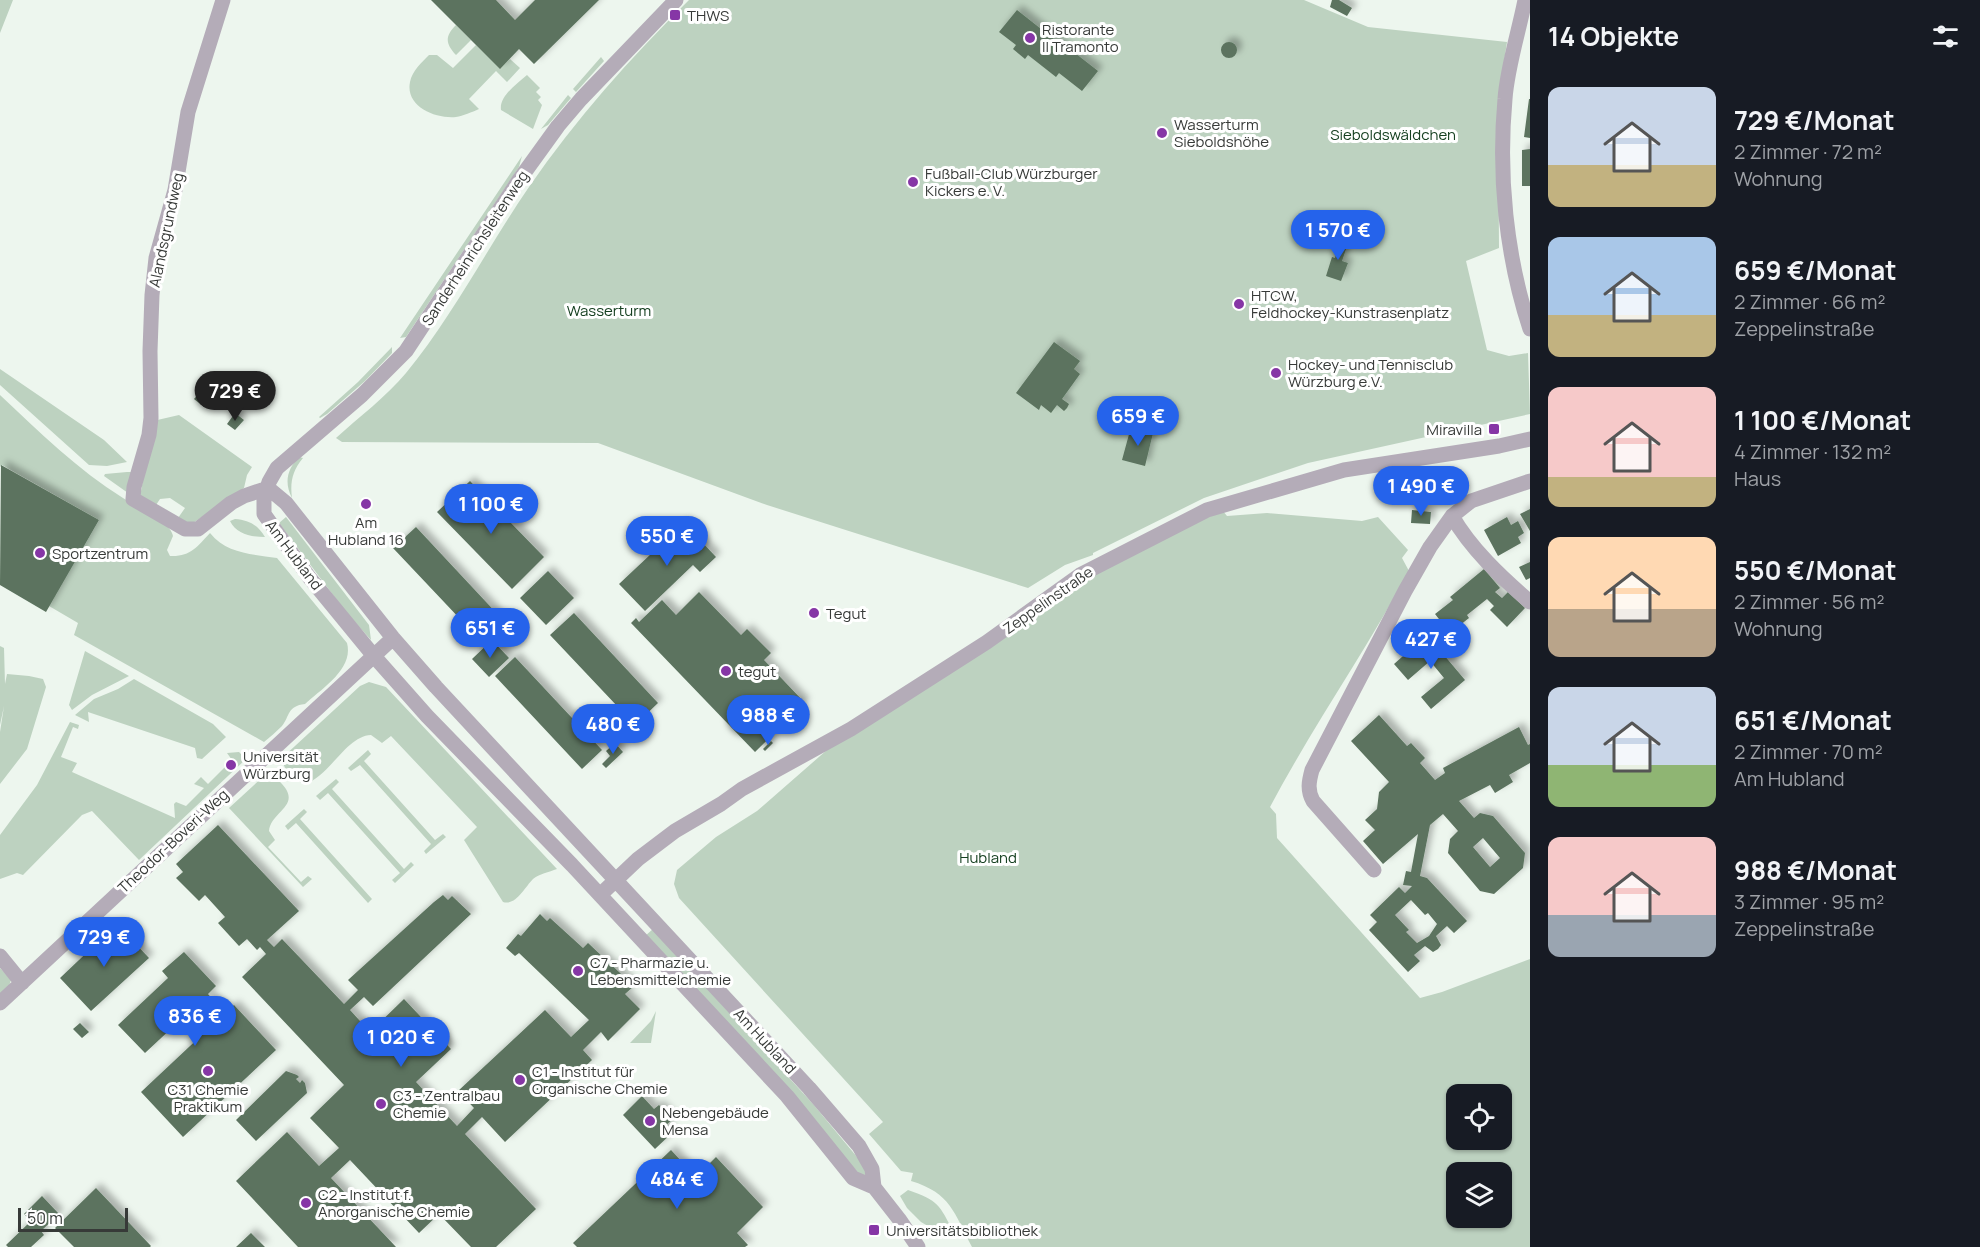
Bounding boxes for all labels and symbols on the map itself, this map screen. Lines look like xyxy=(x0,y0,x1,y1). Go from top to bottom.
place label: THWS xyxy=(687,5,729,26)
marker: THWS xyxy=(668,8,682,22)
place label: Ristorante Il Tramonto xyxy=(1042,19,1119,57)
marker: Ristorante Il Tramonto xyxy=(1023,31,1037,45)
place label: Wasserturm Sieboldshöhe xyxy=(1174,114,1269,152)
park label: Sieboldswäldchen xyxy=(1330,124,1456,145)
marker: Wasserturm Sieboldshöhe xyxy=(1155,126,1169,140)
place label: Fußball-Club Würzburger Kickers e. V. xyxy=(925,163,1098,201)
street label: Sanderheinrichsleitenweg xyxy=(417,166,533,330)
street label: Alandsgrundweg xyxy=(144,171,188,289)
marker: Fußball-Club Würzburger Kickers e. V. xyxy=(906,175,920,189)
pin: 1 570 € xyxy=(1283,210,1393,261)
place label: HTCW, Feldhockey-Kunstrasenplatz xyxy=(1251,285,1449,323)
marker: HTCW, Feldhockey-Kunstrasenplatz xyxy=(1232,297,1246,311)
park label: Wasserturm xyxy=(567,300,651,321)
place label: Hockey- und Tennisclub Würzburg e.V. xyxy=(1288,354,1453,392)
marker: Hockey- und Tennisclub Würzburg e.V. xyxy=(1269,366,1283,380)
pin: 729 € xyxy=(193,371,277,422)
pin: 659 € xyxy=(1096,396,1180,447)
place label: Miravilla xyxy=(1426,419,1482,440)
marker: Miravilla xyxy=(1487,422,1501,436)
pin: 1 490 € xyxy=(1366,466,1476,517)
pin: 1 100 € xyxy=(436,484,546,535)
marker: Am Hubland 16 xyxy=(359,497,373,511)
place label: Am Hubland 16 xyxy=(328,512,404,550)
street label: Am Hubland xyxy=(261,516,327,594)
pin: 550 € xyxy=(625,516,709,567)
place label: Sportzentrum xyxy=(52,543,148,564)
marker: Sportzentrum xyxy=(33,546,47,560)
street label: Zeppelinstraße xyxy=(999,561,1097,639)
place label: Tegut xyxy=(826,603,866,624)
marker: Tegut xyxy=(807,606,821,620)
pin: 651 € xyxy=(448,608,532,659)
pin: 427 € xyxy=(1389,619,1473,670)
place label: tegut xyxy=(738,661,776,682)
marker: tegut xyxy=(719,664,733,678)
pin: 988 € xyxy=(726,695,810,746)
pin: 480 € xyxy=(571,704,655,755)
place label: Universität Würzburg xyxy=(243,746,319,784)
marker: Universität Würzburg xyxy=(224,758,238,772)
street label: Theodor-Boveri-Weg xyxy=(113,784,233,898)
park label: Hubland xyxy=(959,847,1017,868)
pin: 729 € xyxy=(62,917,146,968)
place label: C7 - Pharmazie u. Lebensmittelchemie xyxy=(590,952,731,990)
marker: C7 - Pharmazie u. Lebensmittelchemie xyxy=(571,964,585,978)
pin: 836 € xyxy=(153,996,237,1047)
street label: Am Hubland xyxy=(729,1004,801,1078)
pin: 1 020 € xyxy=(346,1017,456,1068)
place label: C1 - Institut für Organische Chemie xyxy=(532,1061,668,1099)
marker: C31 Chemie Praktikum xyxy=(201,1064,215,1078)
marker: C1 - Institut für Organische Chemie xyxy=(513,1073,527,1087)
place label: C31 Chemie Praktikum xyxy=(167,1079,249,1117)
place label: C3 - Zentralbau Chemie xyxy=(393,1085,500,1123)
marker: C3 - Zentralbau Chemie xyxy=(374,1097,388,1111)
place label: Nebengebäude Mensa xyxy=(662,1102,769,1140)
marker: Nebengebäude Mensa xyxy=(643,1114,657,1128)
pin: 484 € xyxy=(635,1159,719,1210)
place label: C2 - Institut f. Anorganische Chemie xyxy=(318,1184,470,1222)
marker: C2 - Institut f. Anorganische Chemie xyxy=(299,1196,313,1210)
scale bar xyxy=(18,1205,128,1232)
place label: Universitätsbibliothek xyxy=(886,1220,1039,1241)
marker: Universitätsbibliothek xyxy=(867,1223,881,1237)

